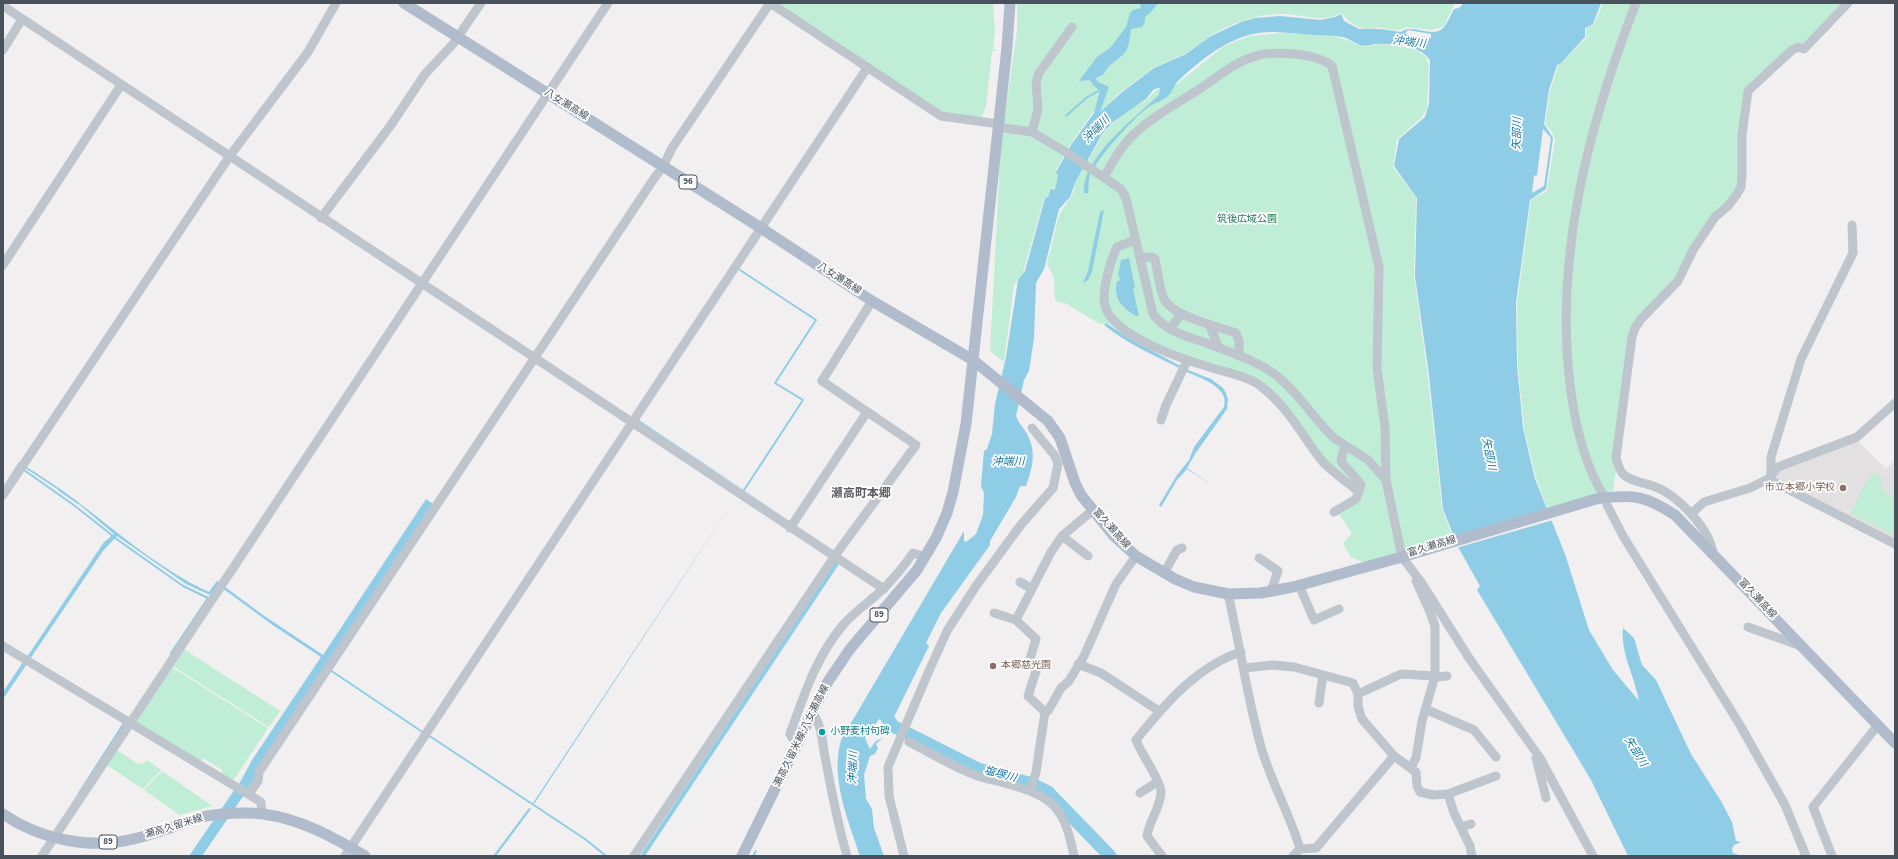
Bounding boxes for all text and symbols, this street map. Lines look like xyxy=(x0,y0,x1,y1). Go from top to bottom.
water label: 沖端川 xyxy=(1392,34,1426,52)
street label: 八女瀬高線 xyxy=(542,87,590,123)
water label: 沖端川 xyxy=(1081,114,1113,146)
water label: 矢部川 xyxy=(1511,117,1525,151)
road number: 96 xyxy=(679,175,697,189)
park label: 筑後広域公園 xyxy=(1217,214,1277,226)
street label: 八女瀬高線 xyxy=(815,260,863,298)
water label: 矢部川 xyxy=(1478,437,1498,471)
water label: 沖端川 xyxy=(992,456,1024,470)
place label: 市立本郷小学校 xyxy=(1765,482,1835,494)
marker: 市立本郷小学校 xyxy=(1838,483,1848,493)
district label: 瀬高町本郷 xyxy=(831,487,891,501)
street label: 富久瀬高線 xyxy=(1090,506,1132,552)
street label: 富久瀬高線 xyxy=(1406,534,1458,560)
street label: 富久瀬高線 xyxy=(1736,577,1778,621)
road number: 89 xyxy=(870,608,888,622)
place label: 本郷慈光園 xyxy=(1001,660,1051,672)
marker: 本郷慈光園 xyxy=(988,661,998,671)
street label: 瀬高久留米線;八女瀬高線 xyxy=(772,683,832,789)
place label: 小野麦村句碑 xyxy=(830,726,890,738)
marker: 小野麦村句碑 xyxy=(817,727,827,737)
water label: 矢部川 xyxy=(1621,735,1649,769)
water label: 沖端川 xyxy=(847,751,861,785)
water label: 塩塚川 xyxy=(982,764,1018,786)
street label: 瀬高久留米線 xyxy=(144,812,204,842)
road number: 89 xyxy=(99,835,117,849)

